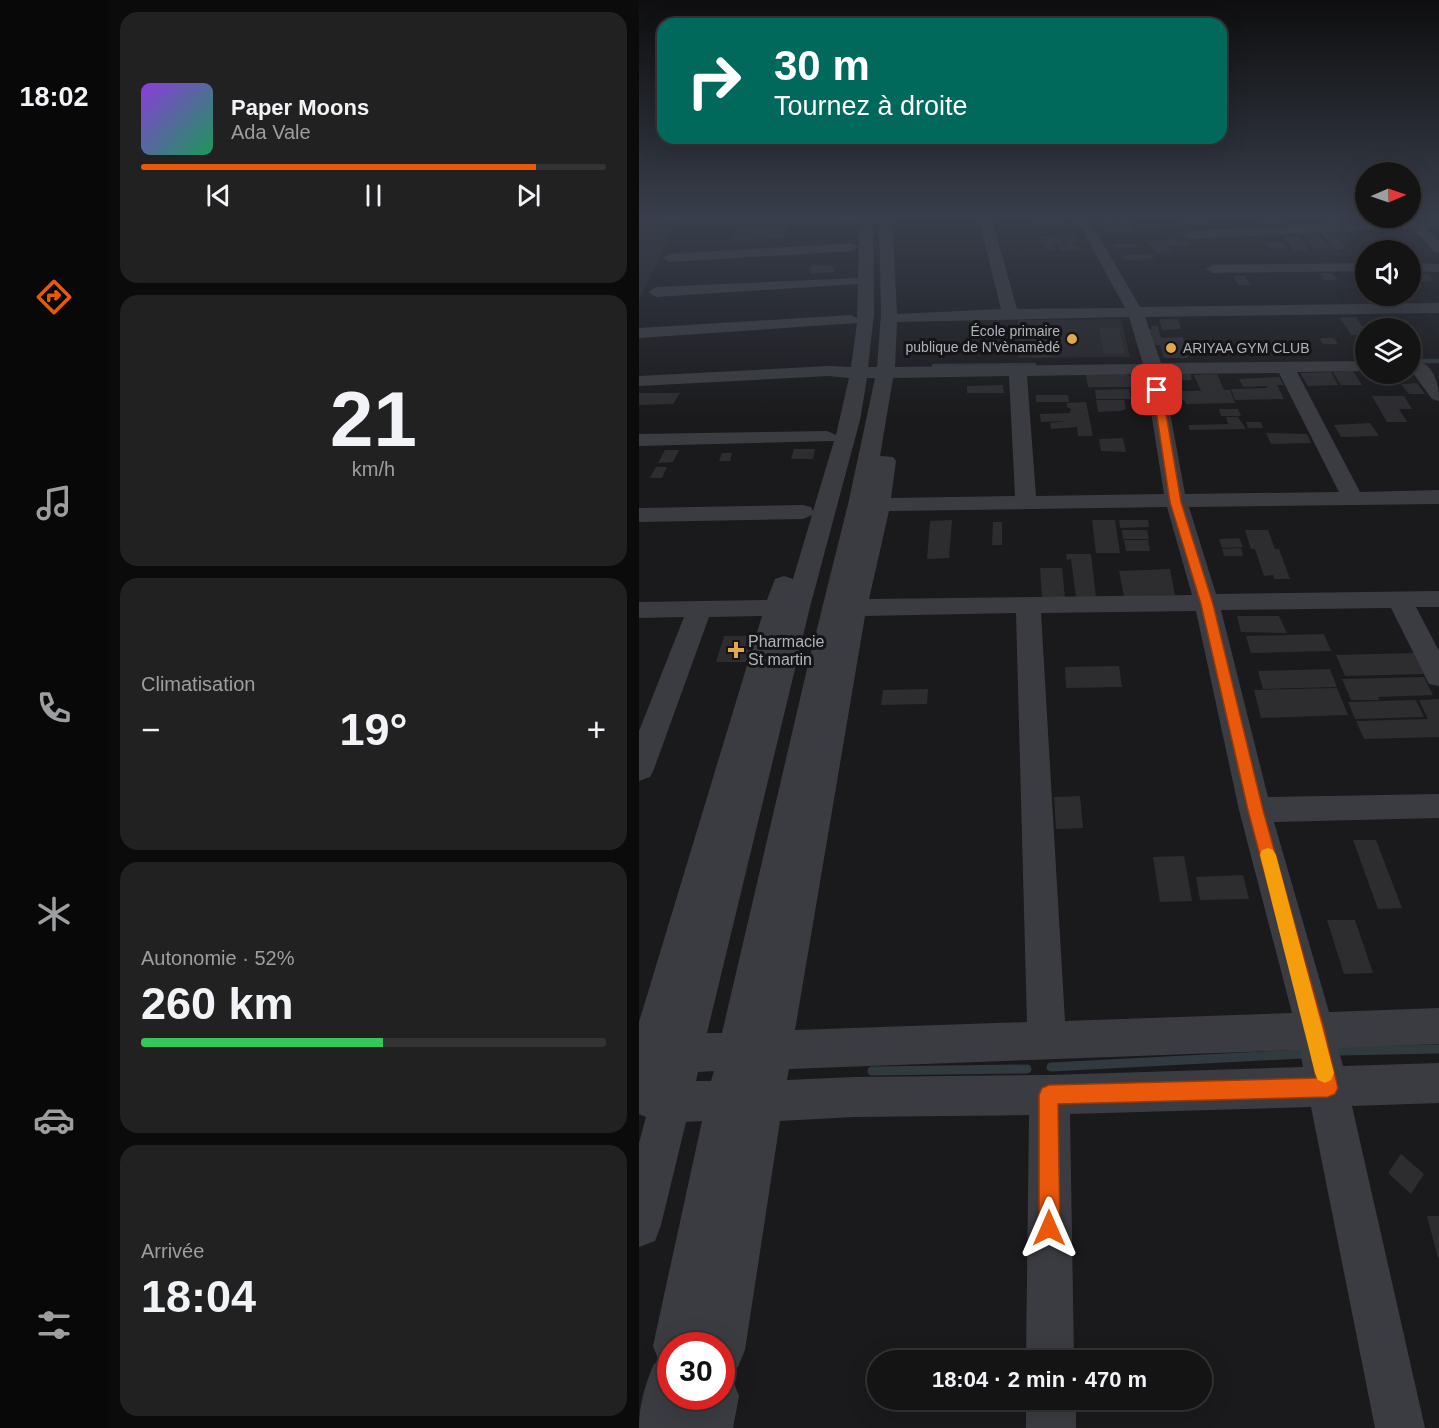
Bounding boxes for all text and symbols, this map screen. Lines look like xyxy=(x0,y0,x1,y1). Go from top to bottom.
icon: right xyxy=(675,42,753,120)
text: 30 m xyxy=(774,42,870,89)
text: 18:02 xyxy=(19,82,89,112)
text: Tournez à droite xyxy=(774,91,968,121)
text: Paper Moons xyxy=(231,95,369,120)
text: Ada Vale xyxy=(231,121,311,143)
north arrow xyxy=(1355,162,1421,228)
map controls xyxy=(1355,162,1421,384)
icon: previous xyxy=(202,179,235,212)
icon: pause xyxy=(357,179,390,212)
icon: next xyxy=(512,179,545,212)
button: sound xyxy=(1355,240,1421,306)
icon: directions xyxy=(33,276,75,318)
button: layers xyxy=(1355,318,1421,384)
place label: École primaire publique de N'vènamèdé xyxy=(906,323,1060,355)
marker: École primaire publique de N'vènamèdé xyxy=(1065,332,1079,346)
place label: ARIYAA GYM CLUB xyxy=(1183,340,1310,356)
marker: ARIYAA GYM CLUB xyxy=(1164,341,1178,355)
pin xyxy=(1131,364,1182,415)
icon: arrive xyxy=(1140,373,1173,406)
text: 21 xyxy=(330,375,417,463)
text: km/h xyxy=(352,458,395,480)
icon: music xyxy=(33,482,75,524)
place label: Pharmacie St martin xyxy=(748,633,825,668)
marker: Pharmacie St martin xyxy=(729,643,743,657)
text: Climatisation xyxy=(141,673,255,695)
icon: phone xyxy=(33,687,75,729)
text: 19° xyxy=(339,704,408,755)
text: − xyxy=(141,711,160,748)
text: + xyxy=(587,711,606,748)
icon: climate xyxy=(33,893,75,935)
text: Autonomie · 52% xyxy=(141,947,294,969)
text: 260 km xyxy=(141,978,294,1029)
icon: car xyxy=(33,1099,75,1141)
position arrow xyxy=(1017,1196,1081,1260)
text: Arrivée xyxy=(141,1240,204,1262)
text: 18:04 xyxy=(141,1271,256,1322)
icon: filters xyxy=(33,1304,75,1346)
speed limit sign: 30 xyxy=(657,1332,735,1410)
text: 18:04 · 2 min · 470 m xyxy=(932,1367,1147,1392)

